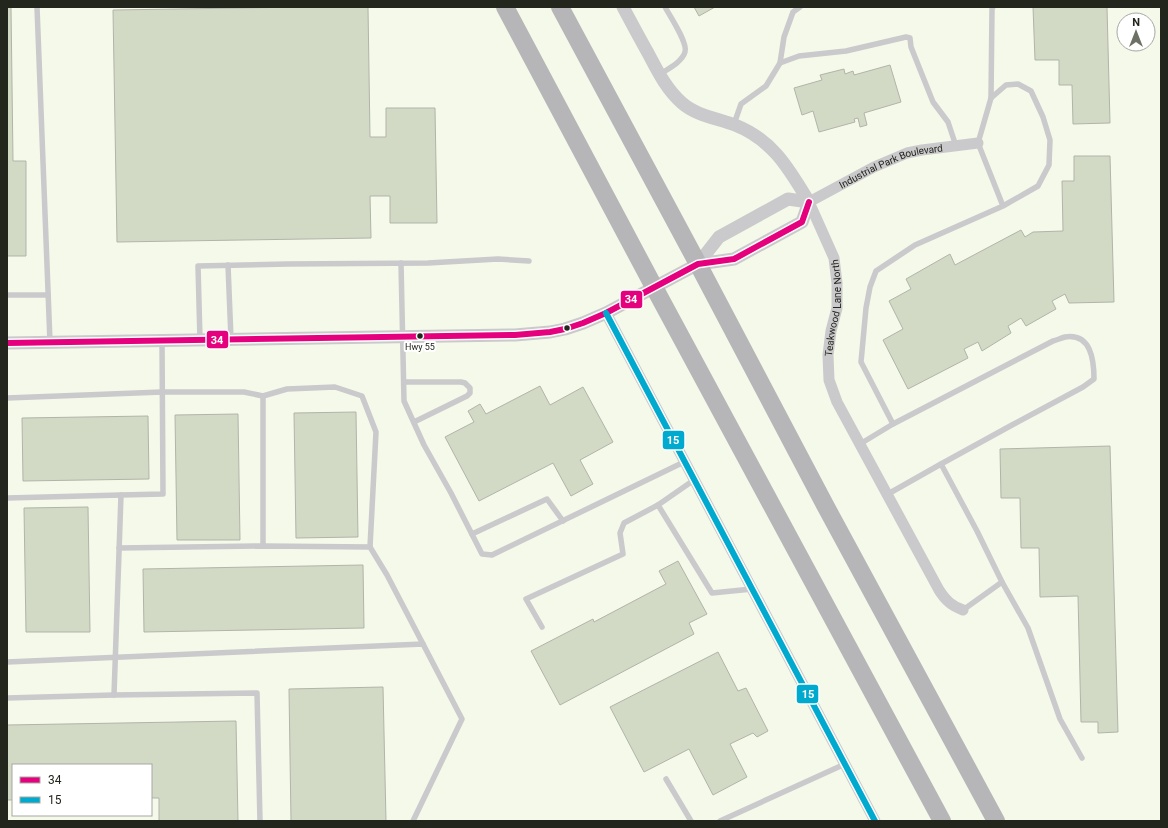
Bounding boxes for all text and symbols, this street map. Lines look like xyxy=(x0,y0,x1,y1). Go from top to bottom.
north arrow xyxy=(1116,12,1156,52)
text: N xyxy=(1132,16,1140,29)
street label: Industrial Park Boulevard xyxy=(837,142,943,190)
street label: Teakwood Lane North xyxy=(822,259,843,357)
line badge: 34 xyxy=(620,290,643,309)
text: 34 xyxy=(625,293,638,306)
unlabelled marker xyxy=(562,323,572,333)
line badge: 34 xyxy=(206,330,229,349)
marker: Hwy 55 xyxy=(415,331,425,341)
text: 34 xyxy=(211,334,224,347)
place label: Hwy 55 xyxy=(405,342,435,352)
line badge: 15 xyxy=(662,430,685,450)
text: 15 xyxy=(667,434,679,447)
line badge: 15 xyxy=(796,684,819,704)
text: 15 xyxy=(802,688,814,701)
legend xyxy=(12,764,152,816)
text: 34 xyxy=(48,773,62,787)
text: 15 xyxy=(48,793,62,807)

